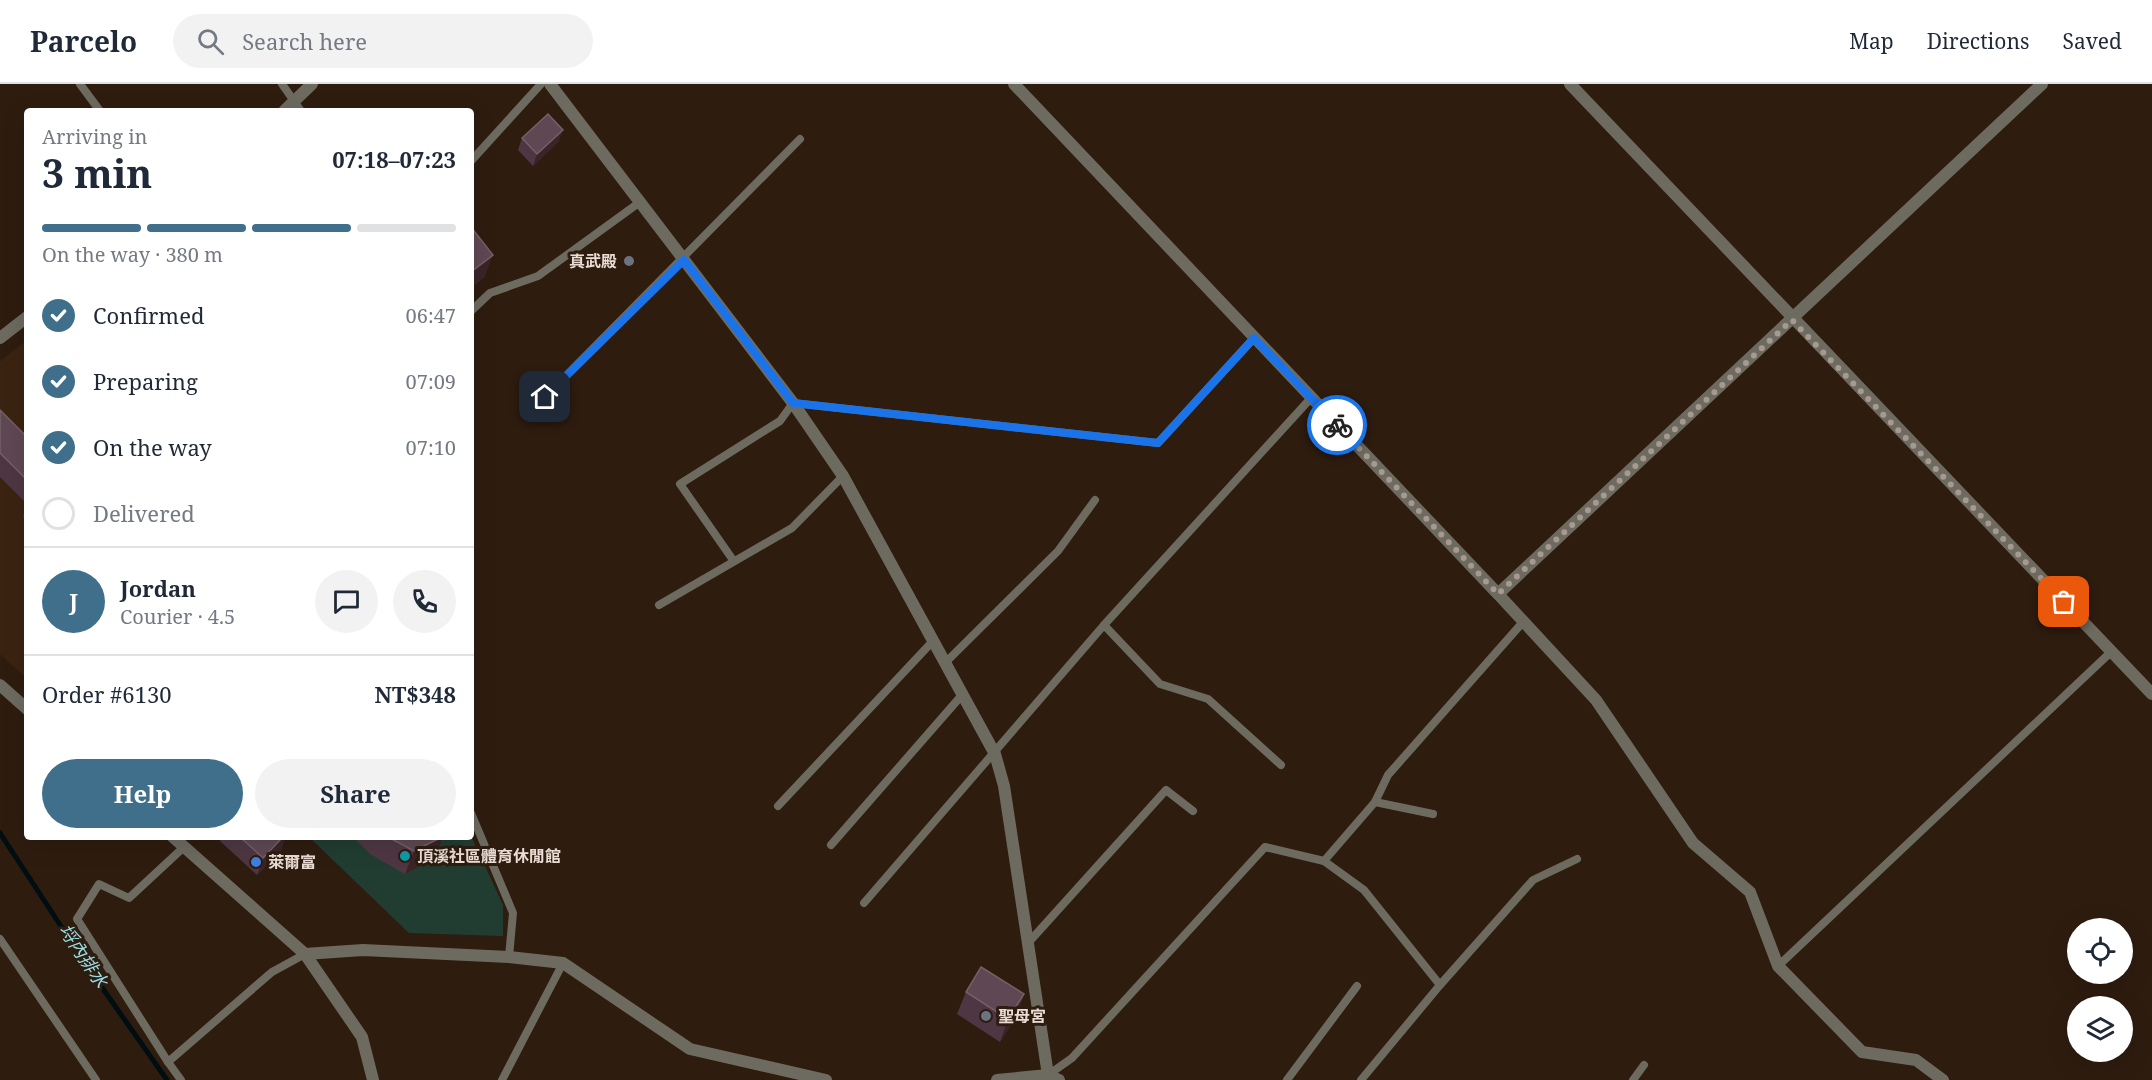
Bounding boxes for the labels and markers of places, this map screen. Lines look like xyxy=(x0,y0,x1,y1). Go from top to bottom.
place label: 真武殿 xyxy=(569,250,617,272)
marker: 真武殿 xyxy=(622,254,636,268)
pin xyxy=(519,371,570,422)
pin xyxy=(2038,576,2089,627)
place label: 頂溪社區體育休閒館 xyxy=(417,845,561,867)
marker: 頂溪社區體育休閒館 xyxy=(398,849,412,863)
place label: 萊爾富 xyxy=(268,851,316,873)
marker: 萊爾富 xyxy=(249,855,263,869)
place label: 聖母宮 xyxy=(998,1005,1046,1027)
marker: 聖母宮 xyxy=(979,1009,993,1023)

